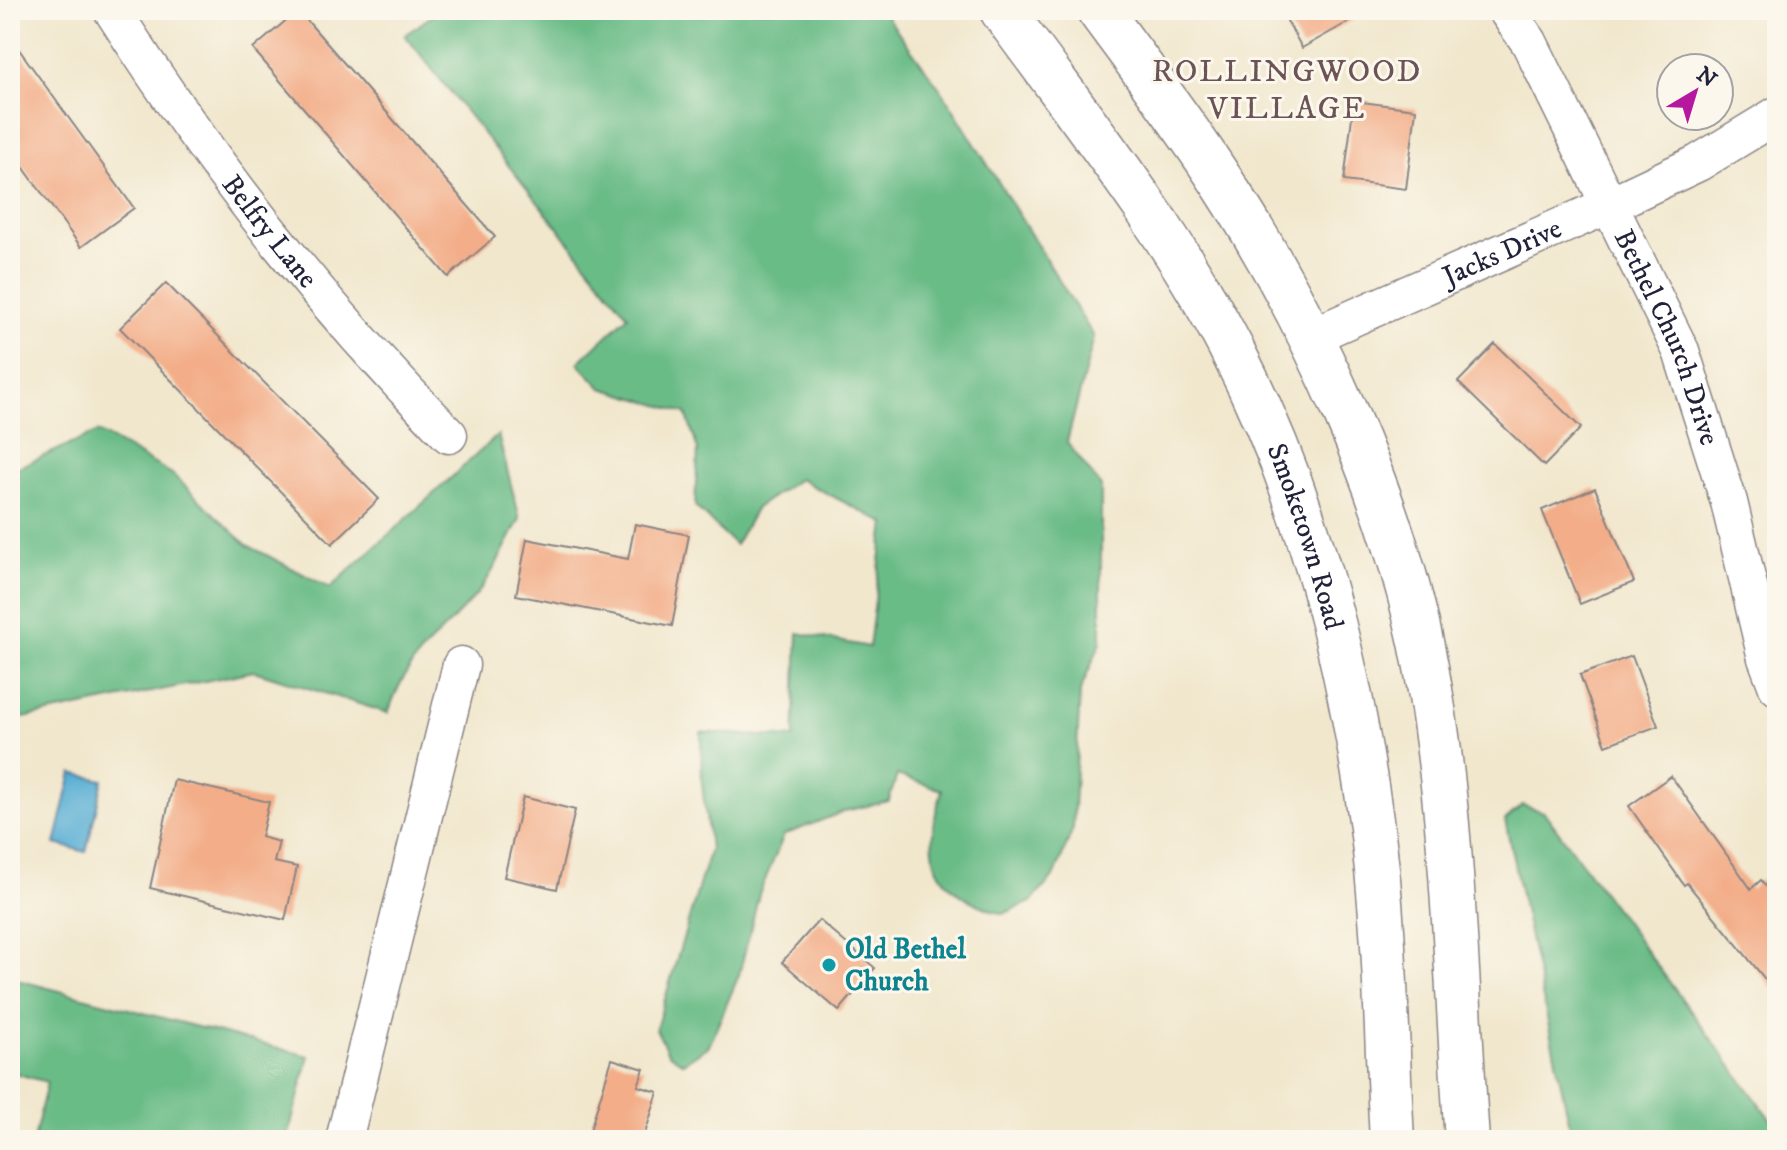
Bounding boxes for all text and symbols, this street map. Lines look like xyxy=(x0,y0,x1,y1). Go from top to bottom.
district label: ROLLINGWOOD VILLAGE xyxy=(1152,52,1422,129)
north arrow xyxy=(1655,52,1735,132)
text: N xyxy=(1691,61,1722,94)
street label: Belfry Lane xyxy=(214,168,325,295)
street label: Jacks Drive xyxy=(1435,211,1567,295)
street label: Bethel Church Drive xyxy=(1606,224,1727,449)
street label: Smoketown Road xyxy=(1259,438,1352,633)
place label: Old Bethel Church xyxy=(845,932,966,999)
marker: Old Bethel Church xyxy=(820,956,838,974)

